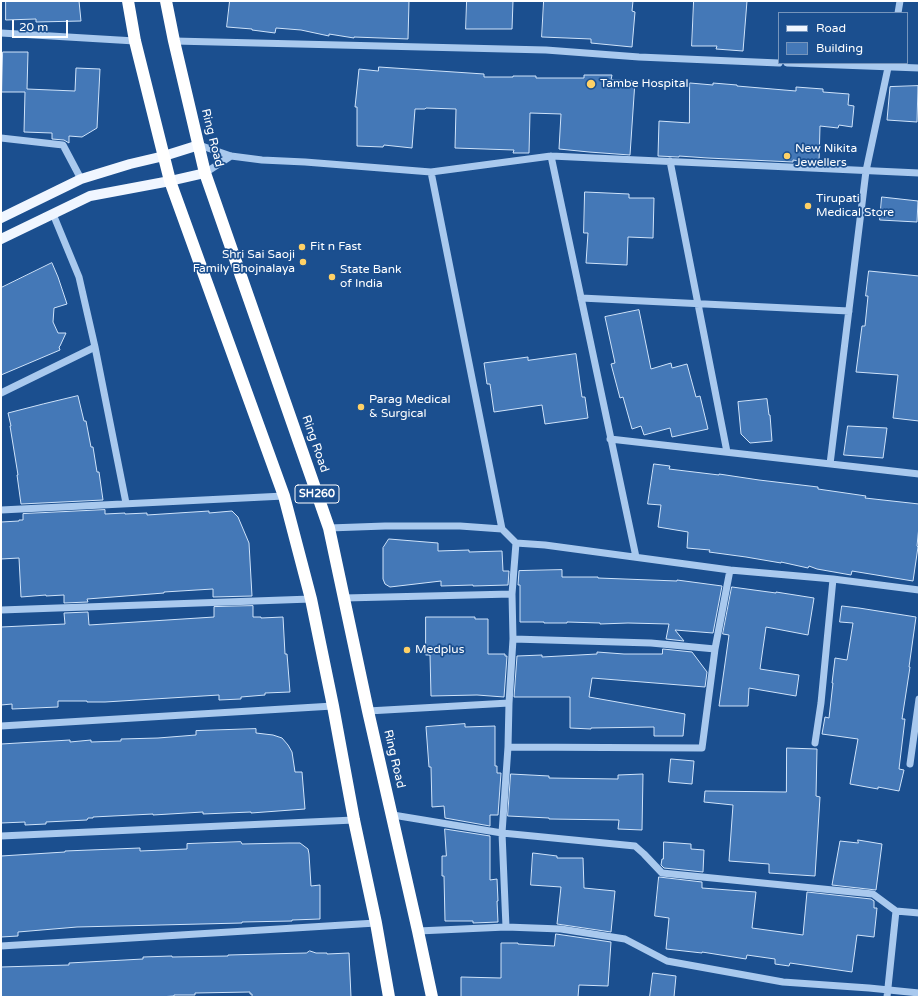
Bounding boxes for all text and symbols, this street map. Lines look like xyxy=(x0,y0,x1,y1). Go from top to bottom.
scale bar xyxy=(14,12,70,38)
legend xyxy=(778,12,908,64)
text: 20 m xyxy=(19,20,48,34)
text: Road xyxy=(816,21,846,35)
text: Building xyxy=(816,41,863,55)
place label: Tambe Hospital xyxy=(600,77,688,91)
marker: Tambe Hospital xyxy=(585,78,597,90)
street label: Ring Road xyxy=(198,107,226,169)
place label: New Nikita Jewellers xyxy=(795,142,857,170)
marker: New Nikita Jewellers xyxy=(782,151,792,161)
place label: Tirupati Medical Store xyxy=(816,192,894,220)
marker: Tirupati Medical Store xyxy=(803,201,813,211)
place label: Fit n Fast xyxy=(310,240,362,254)
marker: Fit n Fast xyxy=(297,242,307,252)
place label: Shri Sai Saoji Family Bhojnalaya xyxy=(193,248,295,276)
marker: Shri Sai Saoji Family Bhojnalaya xyxy=(298,257,308,267)
place label: State Bank of India xyxy=(340,263,402,291)
marker: State Bank of India xyxy=(327,272,337,282)
place label: Parag Medical & Surgical xyxy=(369,393,450,421)
marker: Parag Medical & Surgical xyxy=(356,402,366,412)
street label: Ring Road xyxy=(298,413,332,475)
road number: SH260 xyxy=(295,485,339,503)
place label: Medplus xyxy=(415,643,464,657)
marker: Medplus xyxy=(402,645,412,655)
street label: Ring Road xyxy=(380,728,408,790)

